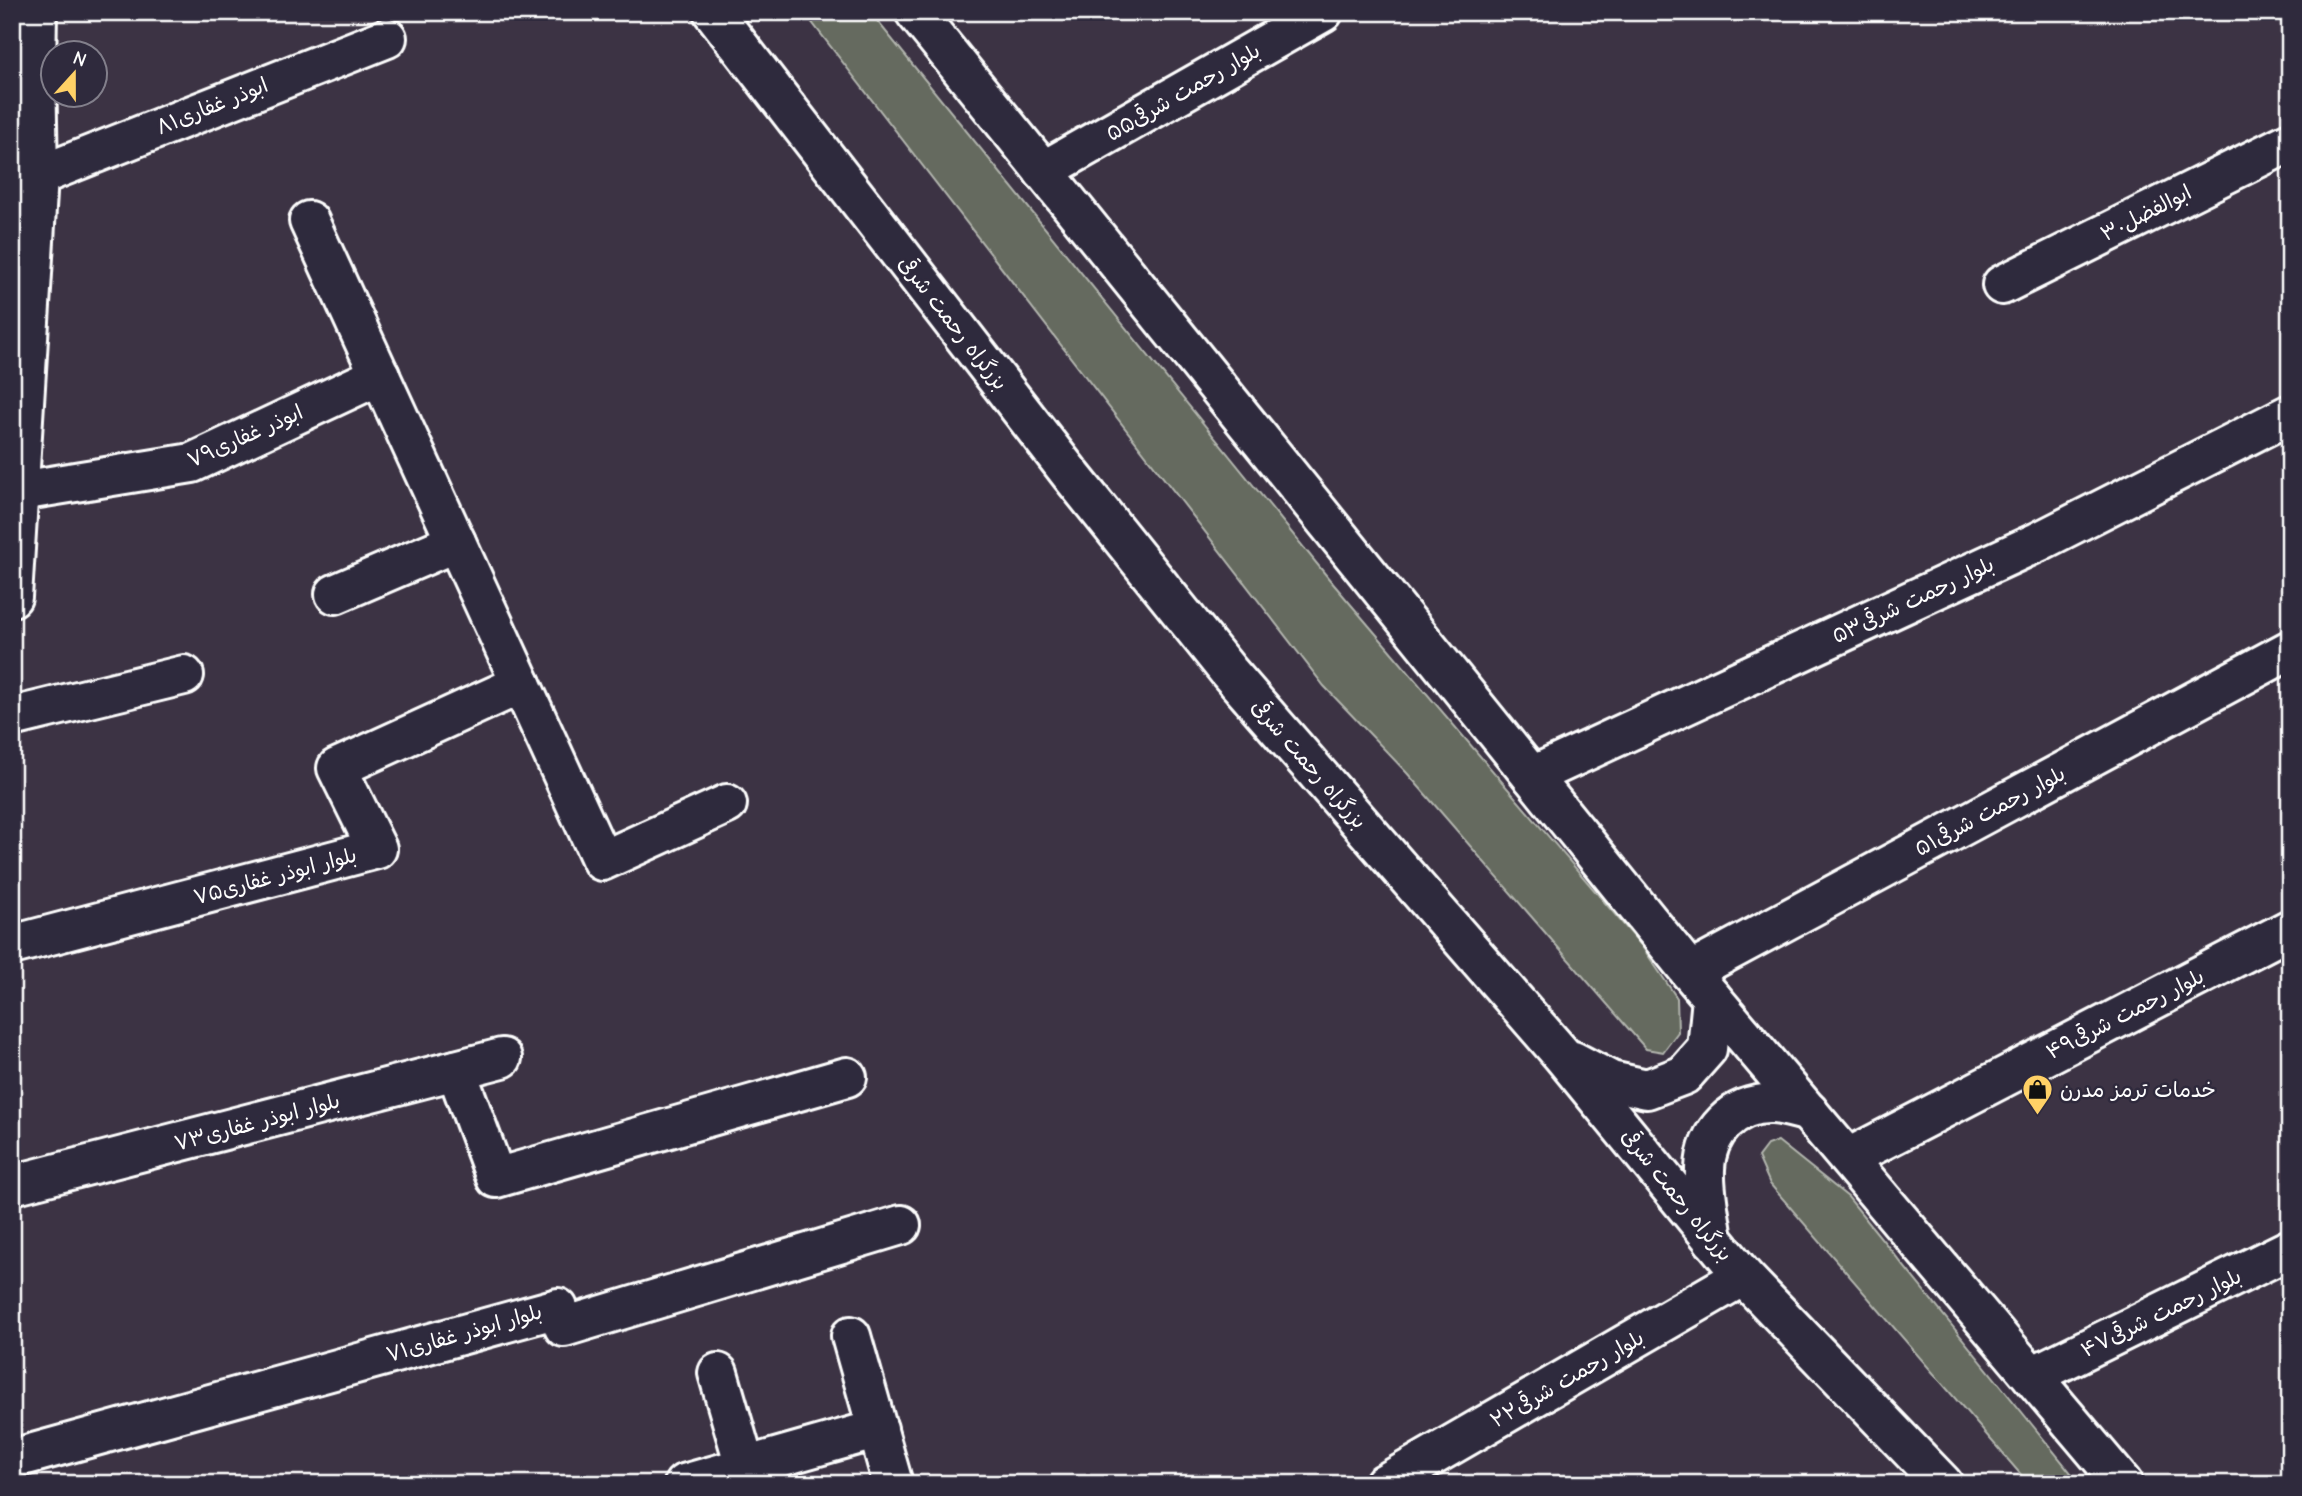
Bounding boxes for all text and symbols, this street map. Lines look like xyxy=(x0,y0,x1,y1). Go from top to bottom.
street label: بلوار رحمت شرقی۵۵ xyxy=(1101,37,1265,147)
north arrow xyxy=(38,38,108,108)
text: N xyxy=(70,47,89,72)
street label: ۸۱ابوذر غفاری xyxy=(153,73,272,140)
street label: ابوالفضل۳۰ xyxy=(2097,180,2196,247)
street label: بزرگراه رحمت شرقی xyxy=(893,251,1013,395)
street label: ۷۹ابوذر غفاری xyxy=(183,400,307,473)
street label: بلوار رحمت شرقی۵۳ xyxy=(1828,551,1998,649)
street label: بزرگراه رحمت شرقی xyxy=(1246,694,1372,834)
street label: بلوار رحمت شرقی۵۱ xyxy=(1910,760,2070,862)
street label: بلوار ابوذر غفاری۷۵ xyxy=(191,843,359,910)
street label: بلوار رحمت شرقی۴۹ xyxy=(2042,963,2208,1065)
shop icon: خدمات ترمز مدرن xyxy=(2020,1073,2054,1117)
place label: خدمات ترمز مدرن xyxy=(2060,1078,2216,1102)
street label: بلوار ابوذر غفاری۷۳ xyxy=(172,1088,343,1157)
street label: بزرگراه رحمت شرقی xyxy=(1616,1123,1738,1267)
street label: بلوار رحمت شرقی۴۷ xyxy=(2076,1263,2246,1363)
street label: بلوار ابوذر غفاری۷۱ xyxy=(383,1299,545,1368)
street label: بلوار رحمت شرقی۲۲ xyxy=(1485,1324,1649,1434)

